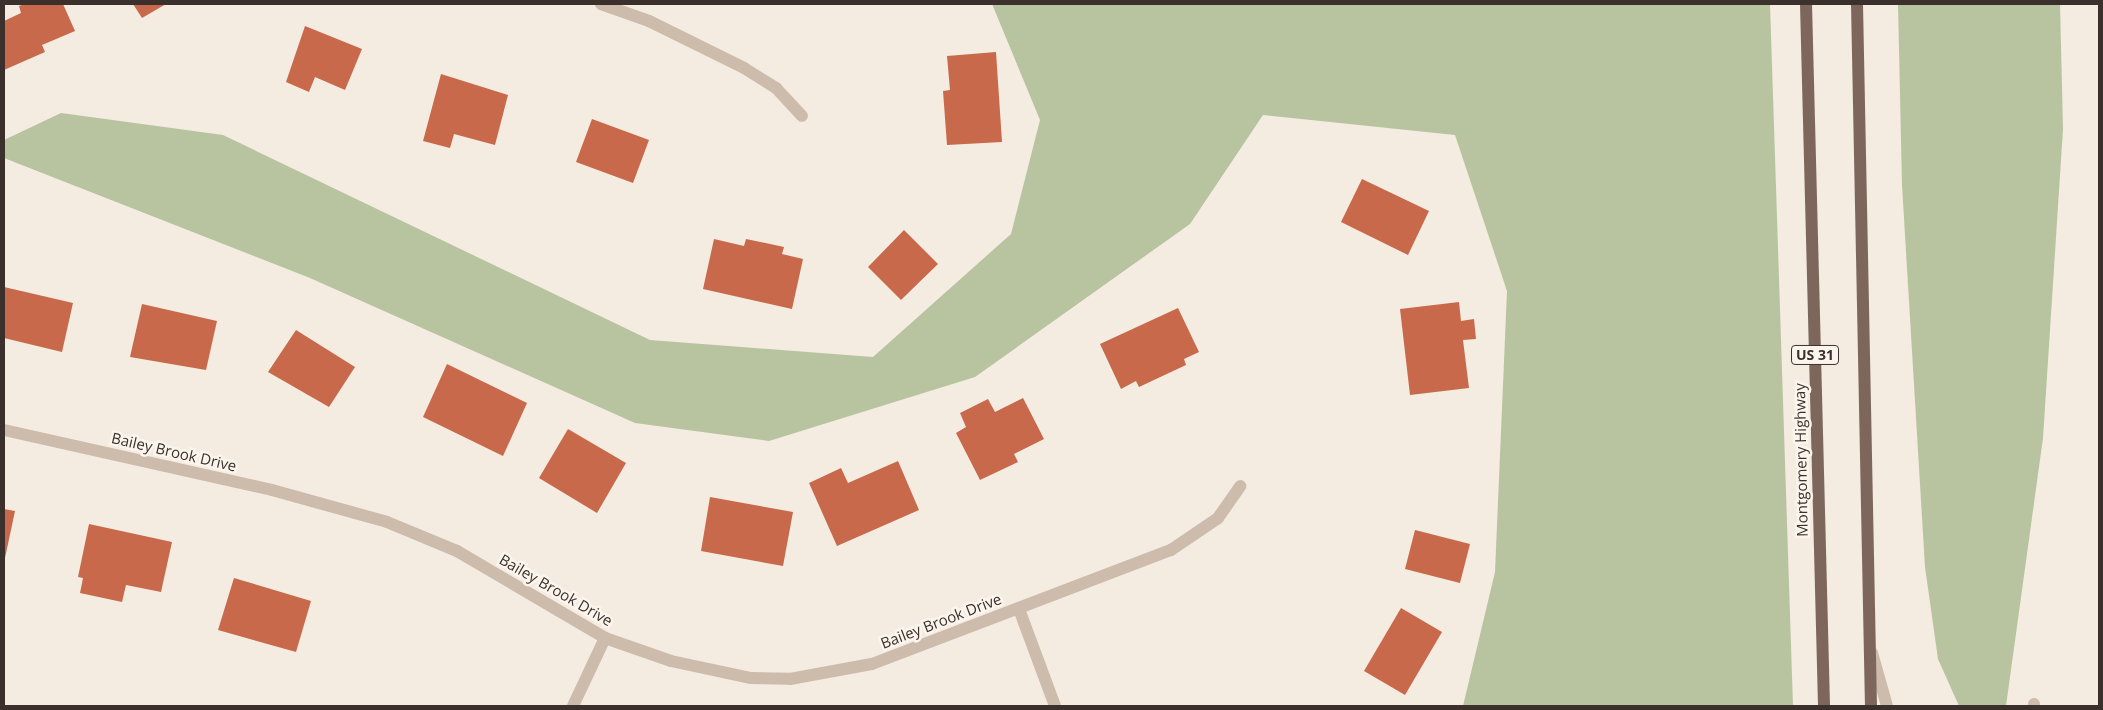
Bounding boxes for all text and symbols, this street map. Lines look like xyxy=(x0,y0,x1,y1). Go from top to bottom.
road number: US 31 xyxy=(1790,344,1840,366)
street label: Montgomery Highway xyxy=(1791,383,1811,537)
street label: Bailey Brook Drive xyxy=(110,429,238,475)
street label: Bailey Brook Drive xyxy=(496,550,616,630)
street label: Bailey Brook Drive xyxy=(878,590,1004,652)

